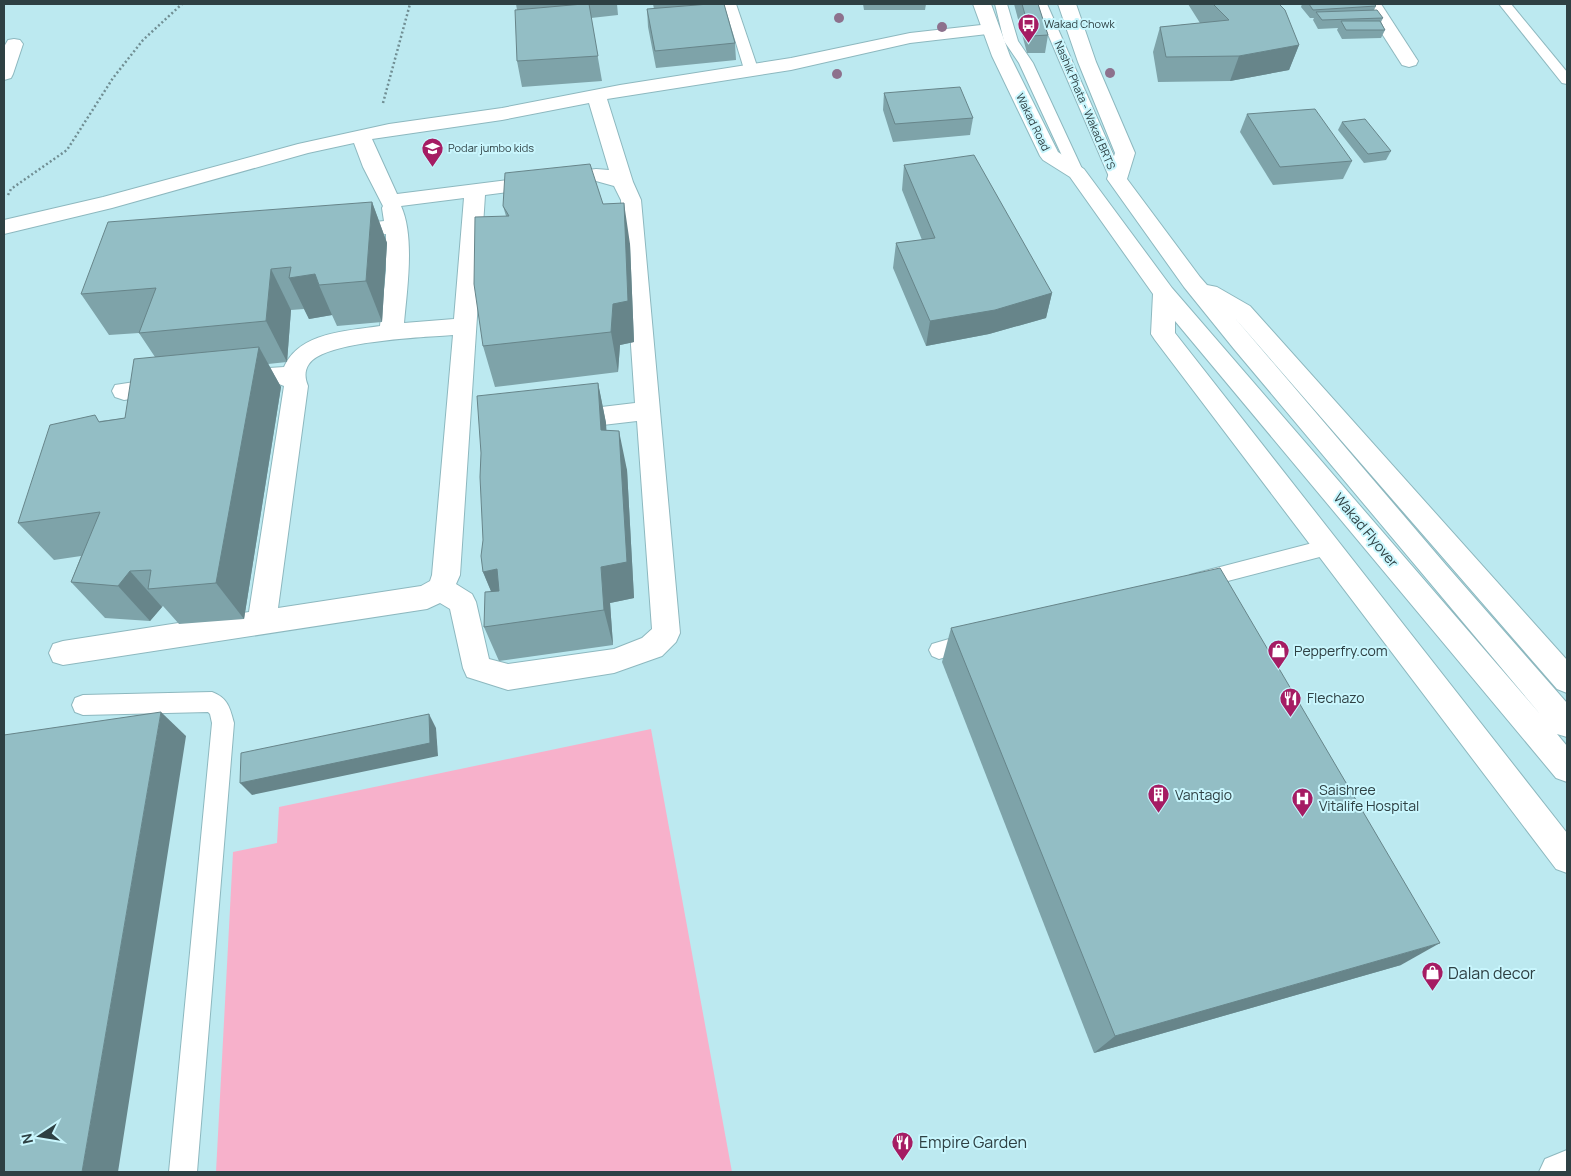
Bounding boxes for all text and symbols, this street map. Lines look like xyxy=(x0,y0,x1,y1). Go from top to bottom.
bus stop icon: Wakad Chowk xyxy=(1016,12,1040,43)
place label: Wakad Chowk xyxy=(1044,16,1115,31)
street label: Nashik Phata - Wakad BRTS xyxy=(1052,38,1119,172)
street label: Wakad Road xyxy=(1013,91,1054,153)
school or university icon: Podar jumbo kids xyxy=(420,136,444,167)
place label: Podar jumbo kids xyxy=(448,140,534,155)
street label: Wakad Flyover xyxy=(1330,489,1403,571)
shop icon: Pepperfry.com xyxy=(1266,639,1290,670)
place label: Pepperfry.com xyxy=(1294,641,1388,660)
restaurant icon: Flechazo xyxy=(1279,686,1303,717)
place label: Flechazo xyxy=(1307,688,1364,707)
place label: Saishree Vitalife Hospital xyxy=(1319,780,1419,815)
building icon: Vantagio xyxy=(1147,783,1171,814)
place label: Vantagio xyxy=(1175,785,1232,804)
hospital icon: Saishree Vitalife Hospital xyxy=(1291,786,1315,817)
shop icon: Dalan decor xyxy=(1420,961,1444,992)
place label: Dalan decor xyxy=(1448,962,1536,984)
north arrow xyxy=(15,1111,65,1161)
restaurant icon: Empire Garden xyxy=(891,1130,915,1161)
place label: Empire Garden xyxy=(919,1131,1027,1153)
text: N xyxy=(16,1132,37,1146)

